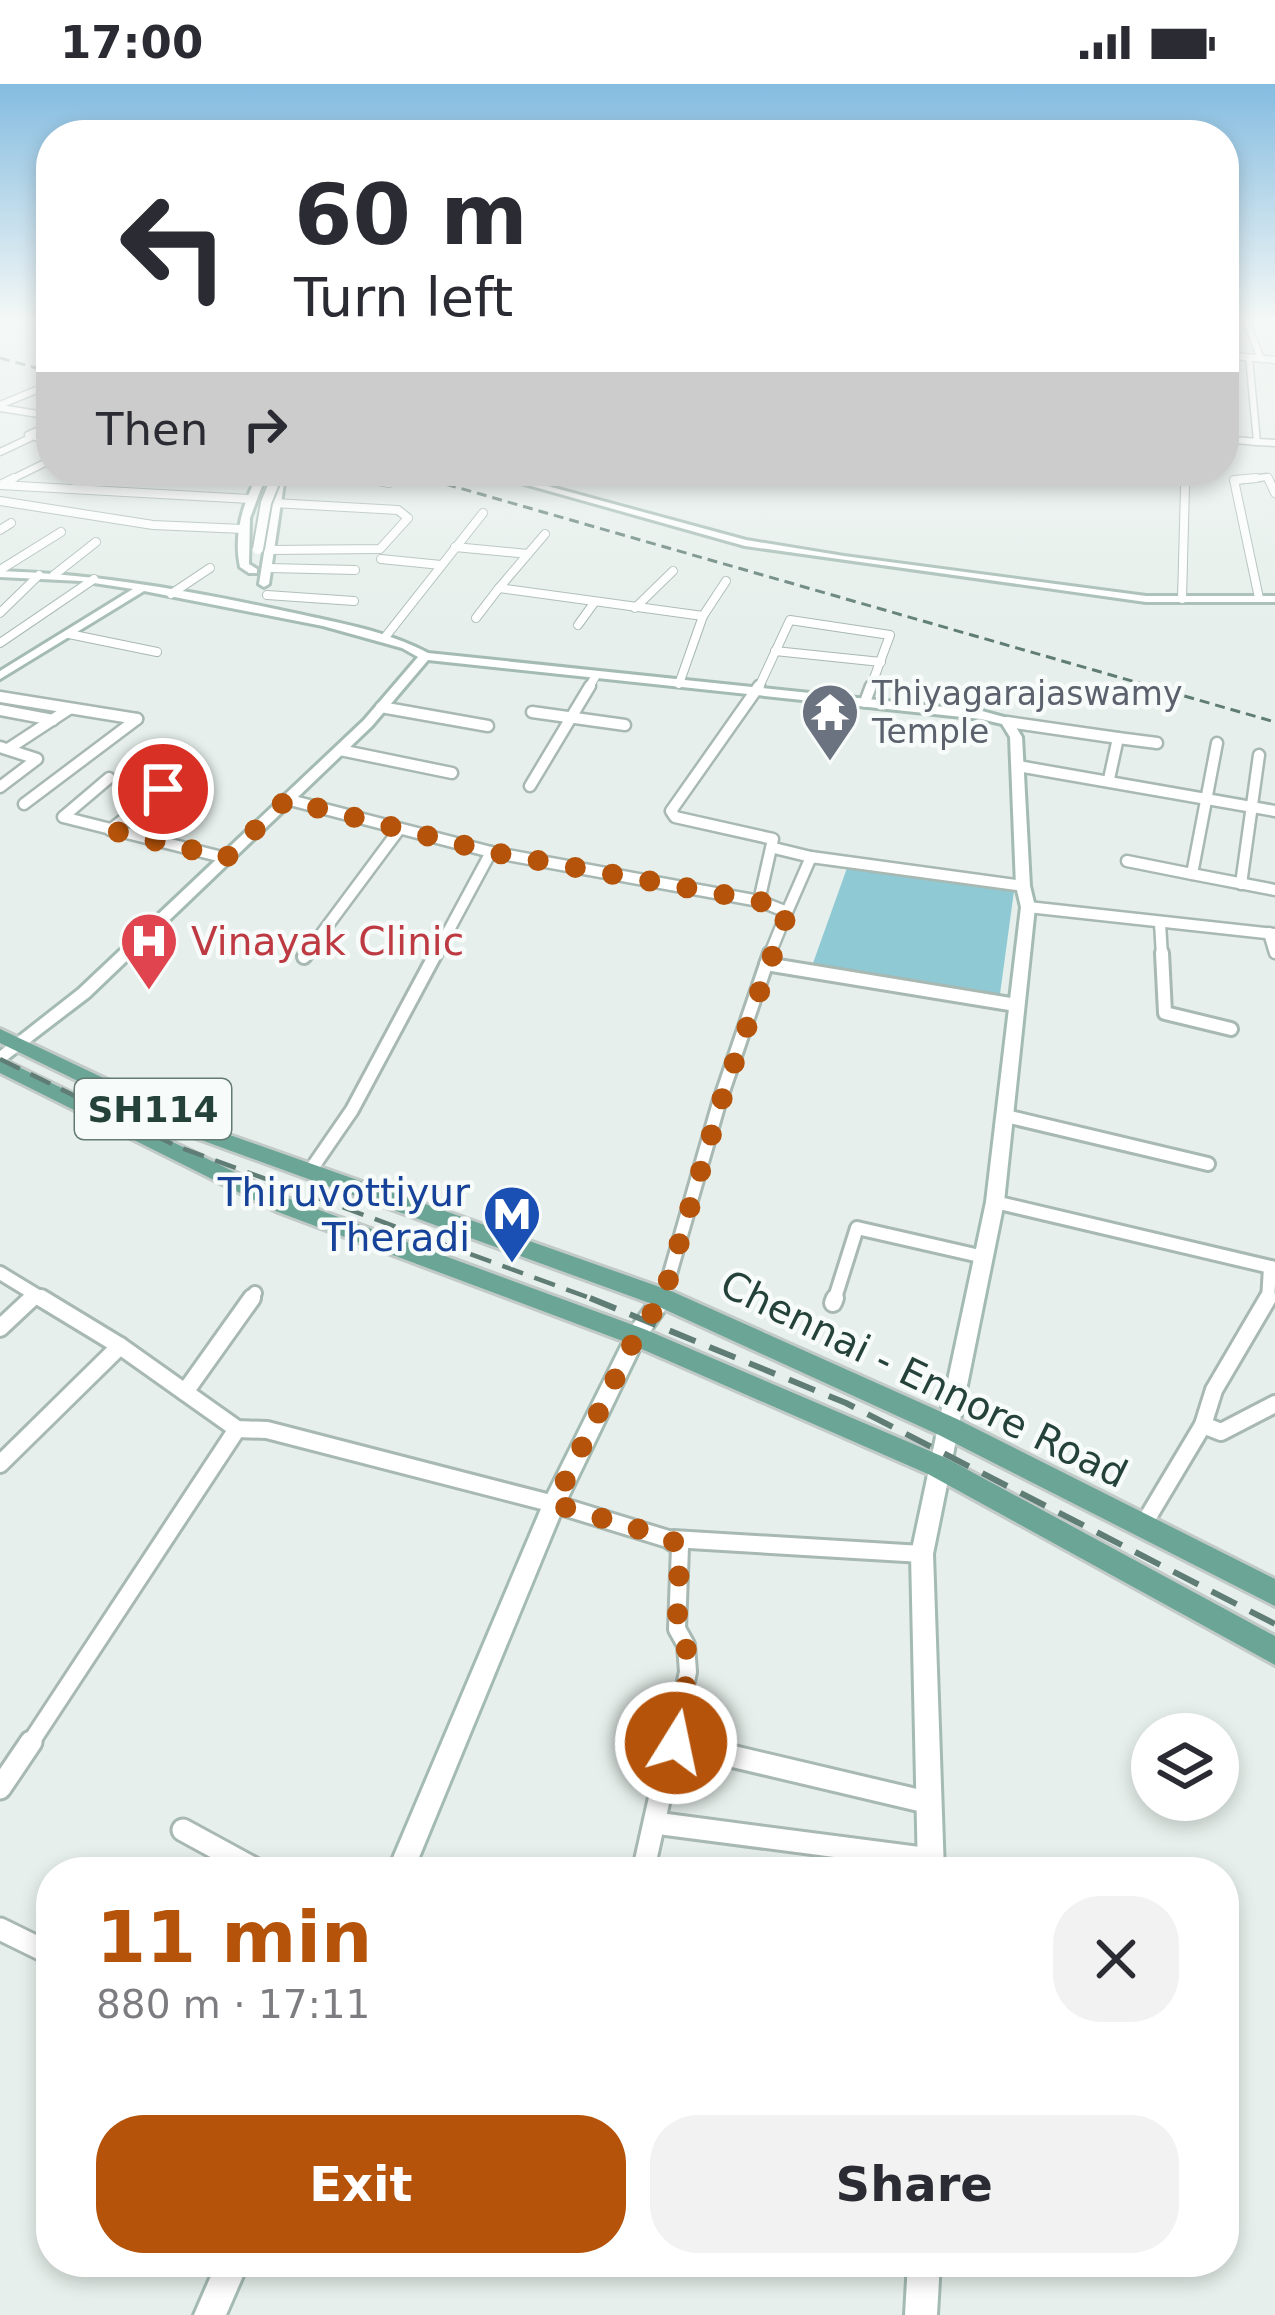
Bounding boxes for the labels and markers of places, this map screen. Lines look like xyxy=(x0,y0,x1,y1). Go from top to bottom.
place label: Thiyagarajaswamy Temple xyxy=(871,674,1182,751)
temple icon: Thiyagarajaswamy Temple xyxy=(799,681,861,763)
pin xyxy=(112,738,214,840)
hospital icon: Vinayak Clinic xyxy=(118,910,180,992)
place label: Vinayak Clinic xyxy=(191,919,464,964)
place label: Thiruvottiyur Theradi xyxy=(217,1170,471,1260)
metro station icon: Thiruvottiyur Theradi xyxy=(481,1183,543,1265)

